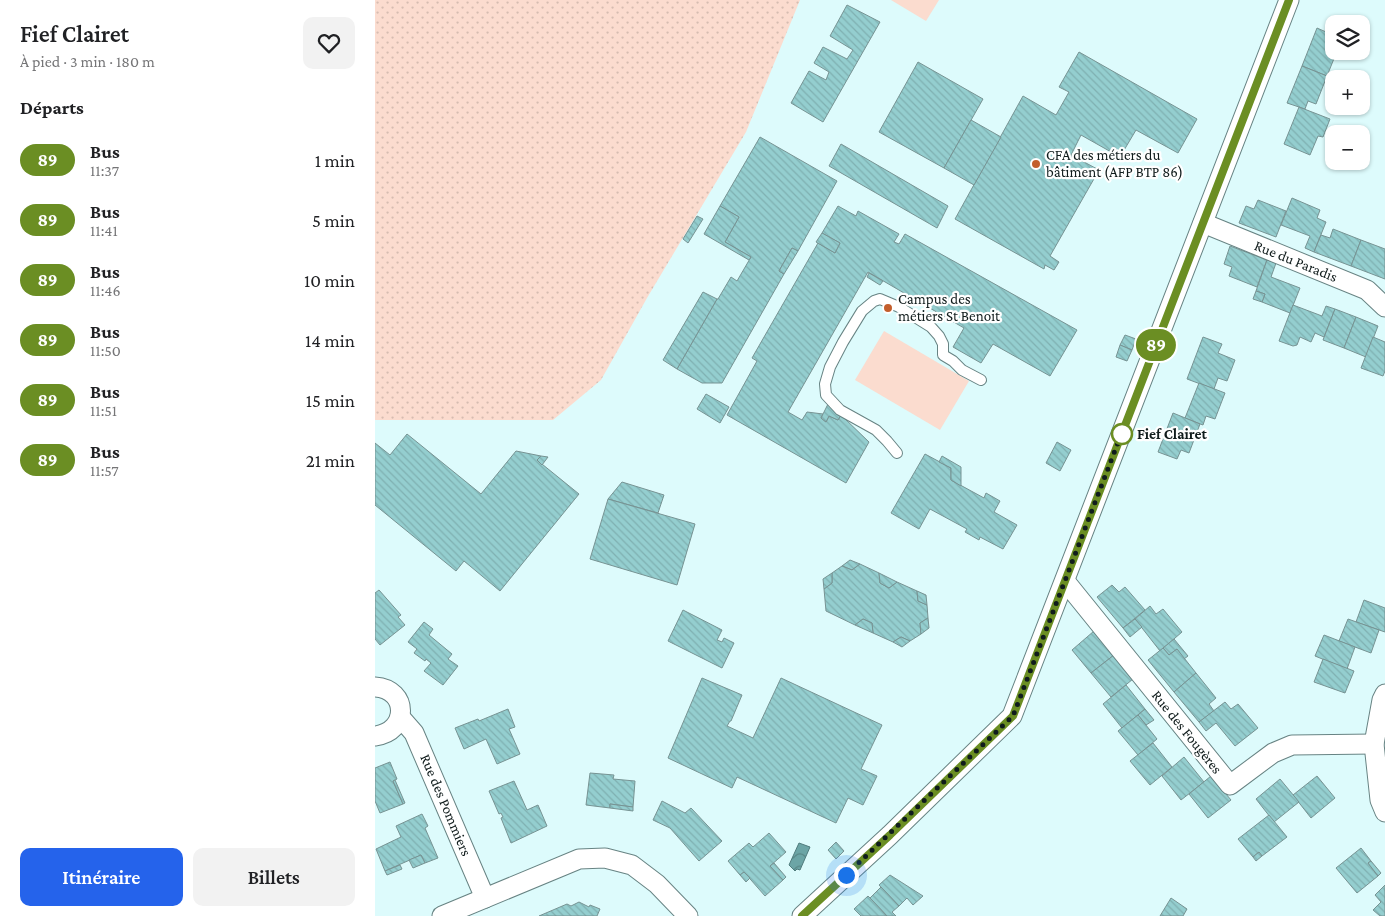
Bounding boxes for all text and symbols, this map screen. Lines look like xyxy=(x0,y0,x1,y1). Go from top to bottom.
map controls xyxy=(1325,15,1370,170)
button: layers xyxy=(1325,15,1370,60)
button: heart xyxy=(303,17,355,69)
text: Fief Clairet xyxy=(20,20,129,47)
text: À pied · 3 min · 180 m xyxy=(20,53,155,70)
button: + xyxy=(1325,70,1370,115)
text: Départs xyxy=(20,97,84,118)
button: − xyxy=(1325,125,1370,170)
text: Bus xyxy=(90,141,120,162)
place label: CFA des métiers du bâtiment (AFP BTP 86) xyxy=(1046,147,1183,181)
text: 89 xyxy=(37,150,58,170)
text: 1 min xyxy=(315,150,355,171)
marker: CFA des métiers du bâtiment (AFP BTP 86) xyxy=(1030,158,1042,170)
text: 11:37 xyxy=(90,162,119,179)
text: Bus xyxy=(90,201,120,222)
text: 89 xyxy=(37,210,58,230)
text: 5 min xyxy=(312,210,355,231)
text: 11:41 xyxy=(90,222,118,239)
street label: Rue du Paradis xyxy=(1252,237,1340,285)
text: Bus xyxy=(90,261,120,282)
text: 89 xyxy=(37,270,58,290)
text: 10 min xyxy=(304,270,355,291)
text: 11:46 xyxy=(90,282,121,299)
place label: Campus des métiers St Benoit xyxy=(898,291,1001,324)
marker: Campus des métiers St Benoit xyxy=(882,302,894,314)
text: Bus xyxy=(90,321,120,342)
line badge: 89 xyxy=(1133,329,1179,361)
text: 89 xyxy=(37,330,58,350)
text: 14 min xyxy=(305,330,355,351)
text: 89 xyxy=(1146,335,1166,355)
text: 11:50 xyxy=(90,342,121,359)
text: Bus xyxy=(90,381,120,402)
text: 89 xyxy=(37,390,58,410)
text: 15 min xyxy=(306,390,355,411)
text: 11:51 xyxy=(90,402,117,419)
marker: Fief Clairet xyxy=(1111,423,1133,445)
place label: Fief Clairet xyxy=(1137,426,1207,442)
text: Bus xyxy=(90,441,120,462)
text: 89 xyxy=(37,450,58,470)
text: 21 min xyxy=(306,450,355,471)
text: 11:57 xyxy=(90,462,119,479)
street label: Rue des Fougères xyxy=(1148,687,1226,778)
street label: Rue des Pommiers xyxy=(417,752,475,858)
button: Itinéraire xyxy=(20,848,183,906)
button: Billets xyxy=(193,848,355,906)
your location xyxy=(834,863,859,888)

